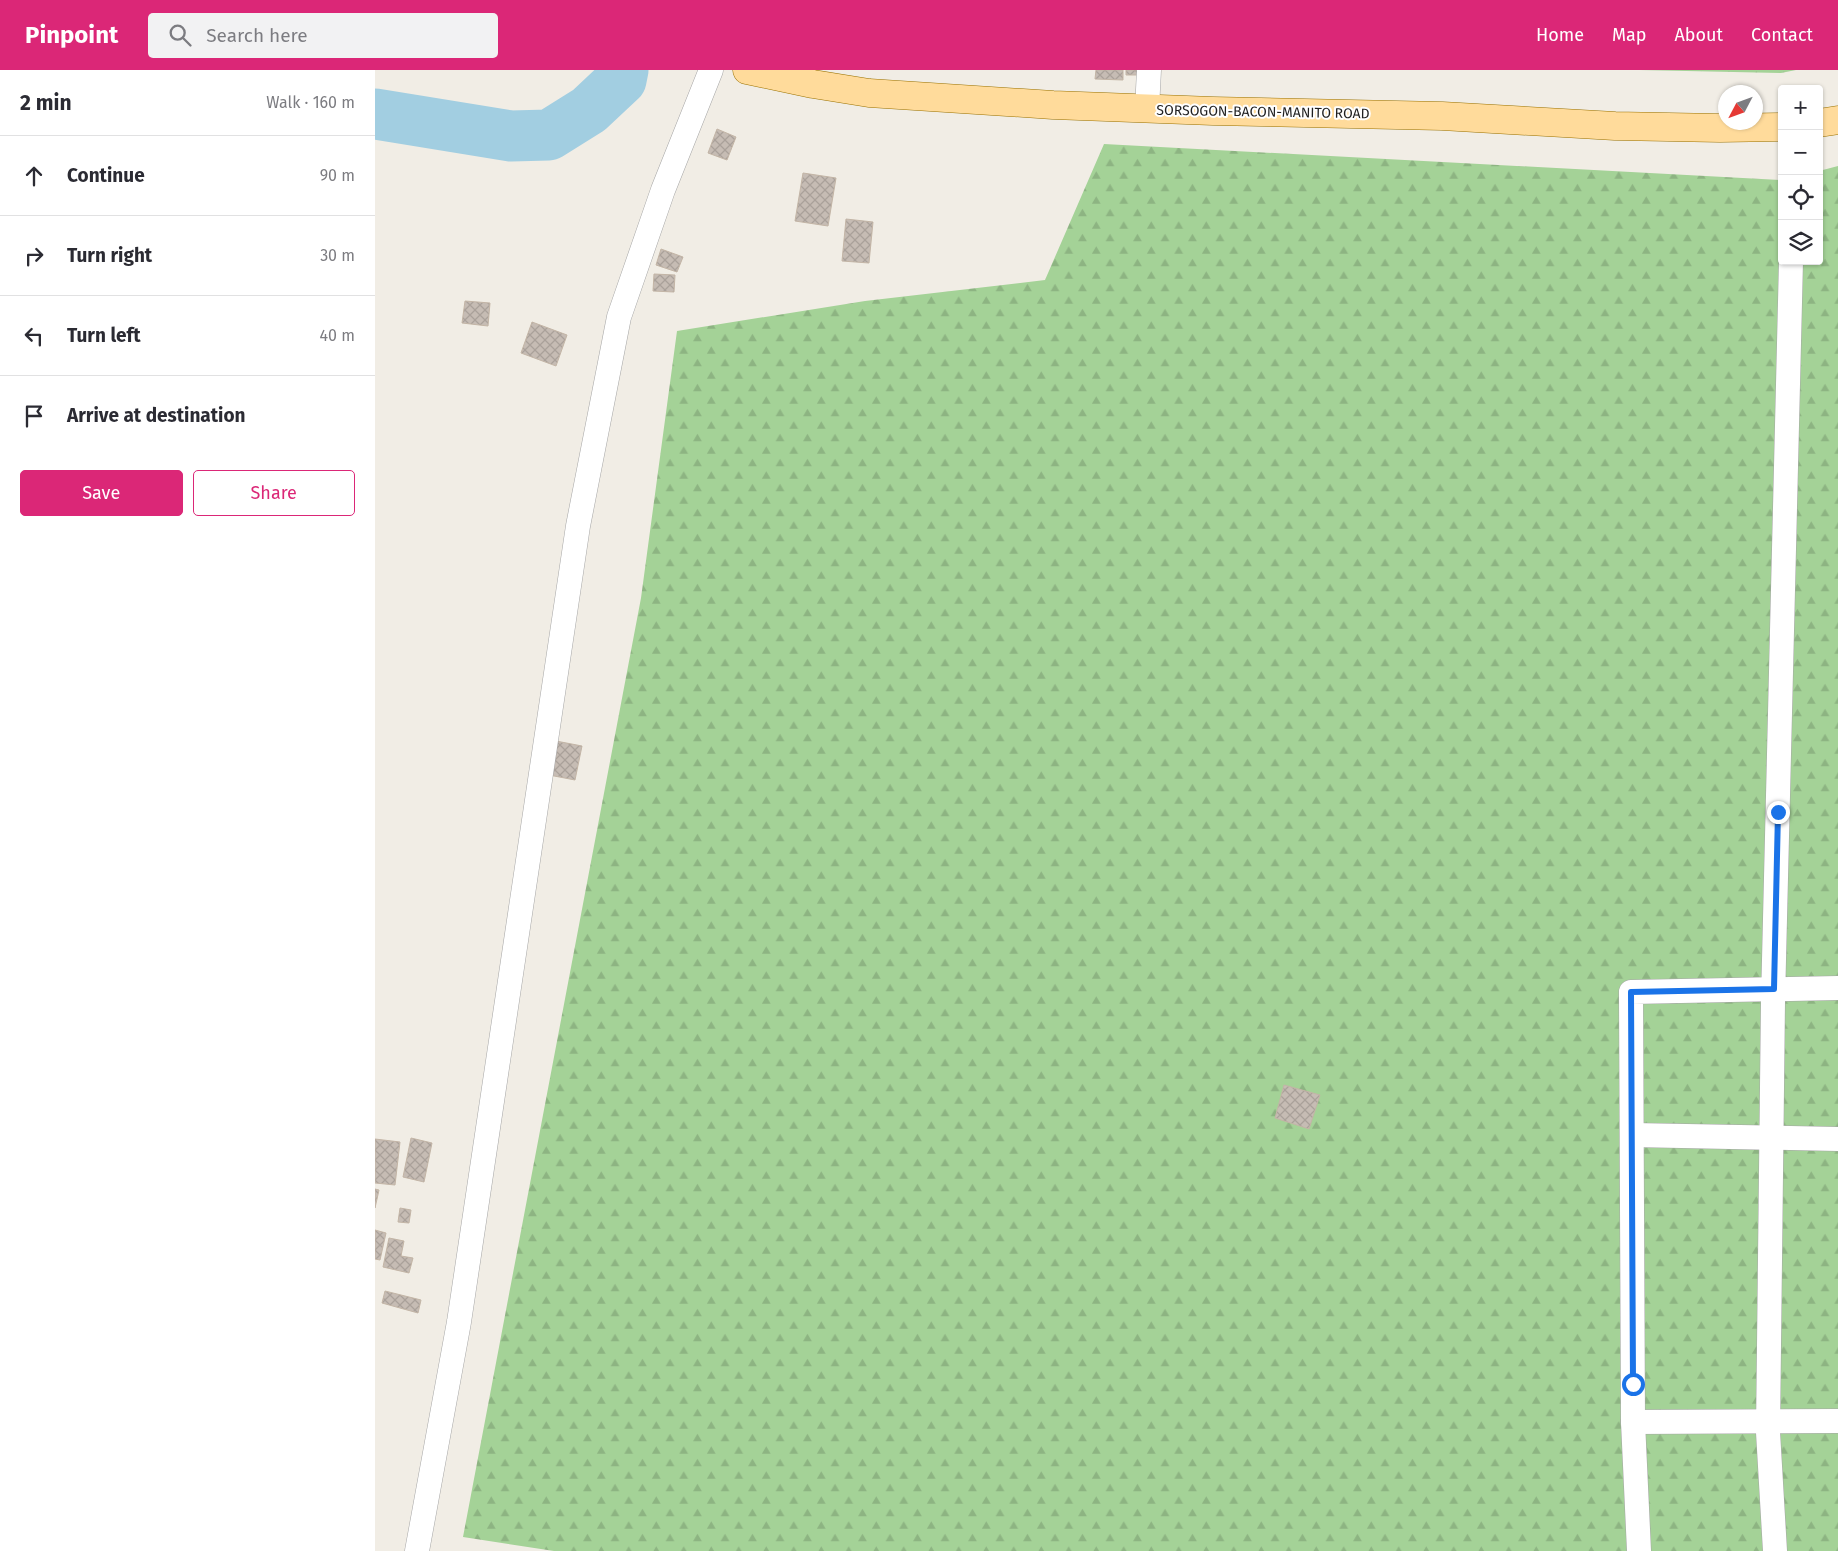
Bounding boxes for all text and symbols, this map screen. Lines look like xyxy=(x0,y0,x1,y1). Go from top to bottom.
search box xyxy=(148,13,498,58)
text: Pinpoint xyxy=(25,21,118,49)
icon: search xyxy=(166,21,194,49)
text: Search here xyxy=(206,24,308,47)
text: Home xyxy=(1536,24,1584,46)
text: Map xyxy=(1612,24,1646,46)
text: About xyxy=(1674,24,1723,46)
text: Contact xyxy=(1751,24,1813,46)
north arrow xyxy=(1718,85,1763,130)
map controls xyxy=(1778,85,1823,265)
button: + xyxy=(1778,85,1823,130)
text: 2 min xyxy=(20,90,72,116)
text: Walk · 160 m xyxy=(266,93,355,112)
street label: SORSOGON-BACON-MANITO ROAD xyxy=(1156,102,1370,122)
button: − xyxy=(1778,130,1823,175)
icon: ahead xyxy=(20,162,48,190)
text: Continue xyxy=(67,164,145,187)
text: 90 m xyxy=(320,166,355,185)
button: locate xyxy=(1778,175,1823,220)
button: layers xyxy=(1778,220,1823,265)
icon: right xyxy=(20,242,48,270)
text: Turn right xyxy=(67,244,152,267)
text: 30 m xyxy=(320,246,355,265)
icon: left xyxy=(20,322,48,350)
text: Turn left xyxy=(67,324,141,347)
text: 40 m xyxy=(320,326,355,345)
icon: arrive xyxy=(20,402,48,430)
text: Arrive at destination xyxy=(67,404,246,427)
button: Save xyxy=(20,470,183,516)
button: Share xyxy=(193,470,355,516)
route end xyxy=(1767,801,1790,824)
route start xyxy=(1622,1373,1645,1396)

